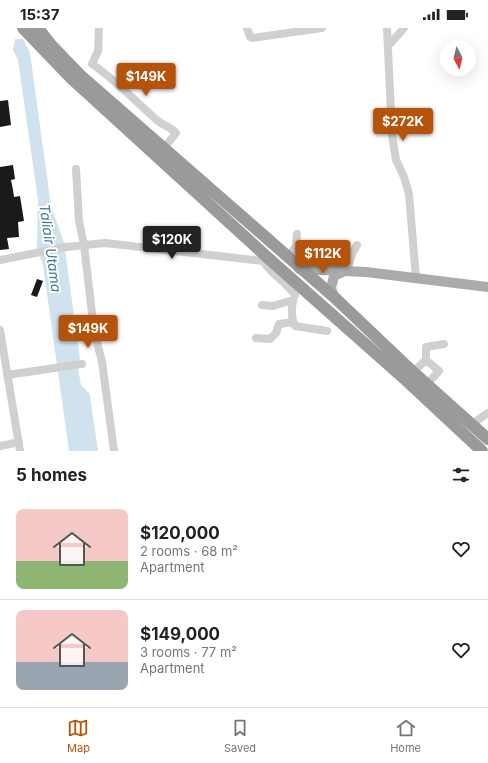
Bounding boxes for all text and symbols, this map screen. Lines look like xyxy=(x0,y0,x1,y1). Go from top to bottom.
text: 15:37 xyxy=(20,5,59,24)
north arrow xyxy=(440,40,476,76)
map controls xyxy=(440,40,476,76)
pin: $149K xyxy=(118,63,174,97)
text: $149K xyxy=(126,68,166,84)
pin: $272K xyxy=(375,108,431,142)
text: $272K xyxy=(382,113,424,129)
water label: Taliair Utama xyxy=(36,203,66,294)
pin: $120K xyxy=(144,226,200,260)
text: $120K xyxy=(152,231,192,247)
pin: $112K xyxy=(295,240,351,274)
text: $112K xyxy=(304,245,342,261)
pin: $149K xyxy=(60,315,116,349)
text: $149K xyxy=(68,320,108,336)
icon: filters xyxy=(450,464,472,486)
text: 5 homes xyxy=(16,465,87,485)
text: $120,000 xyxy=(140,523,220,543)
icon: home xyxy=(48,525,96,573)
icon: heart xyxy=(450,538,472,560)
text: 2 rooms · 68 m² xyxy=(140,543,238,559)
text: Apartment xyxy=(140,559,205,575)
text: $149,000 xyxy=(140,624,220,644)
icon: home xyxy=(48,626,96,674)
icon: heart xyxy=(450,639,472,661)
text: 3 rooms · 77 m² xyxy=(140,644,237,660)
text: Apartment xyxy=(140,660,205,676)
tab: Map xyxy=(67,717,90,755)
tab: Saved xyxy=(224,717,256,755)
tab: Home xyxy=(390,717,421,755)

